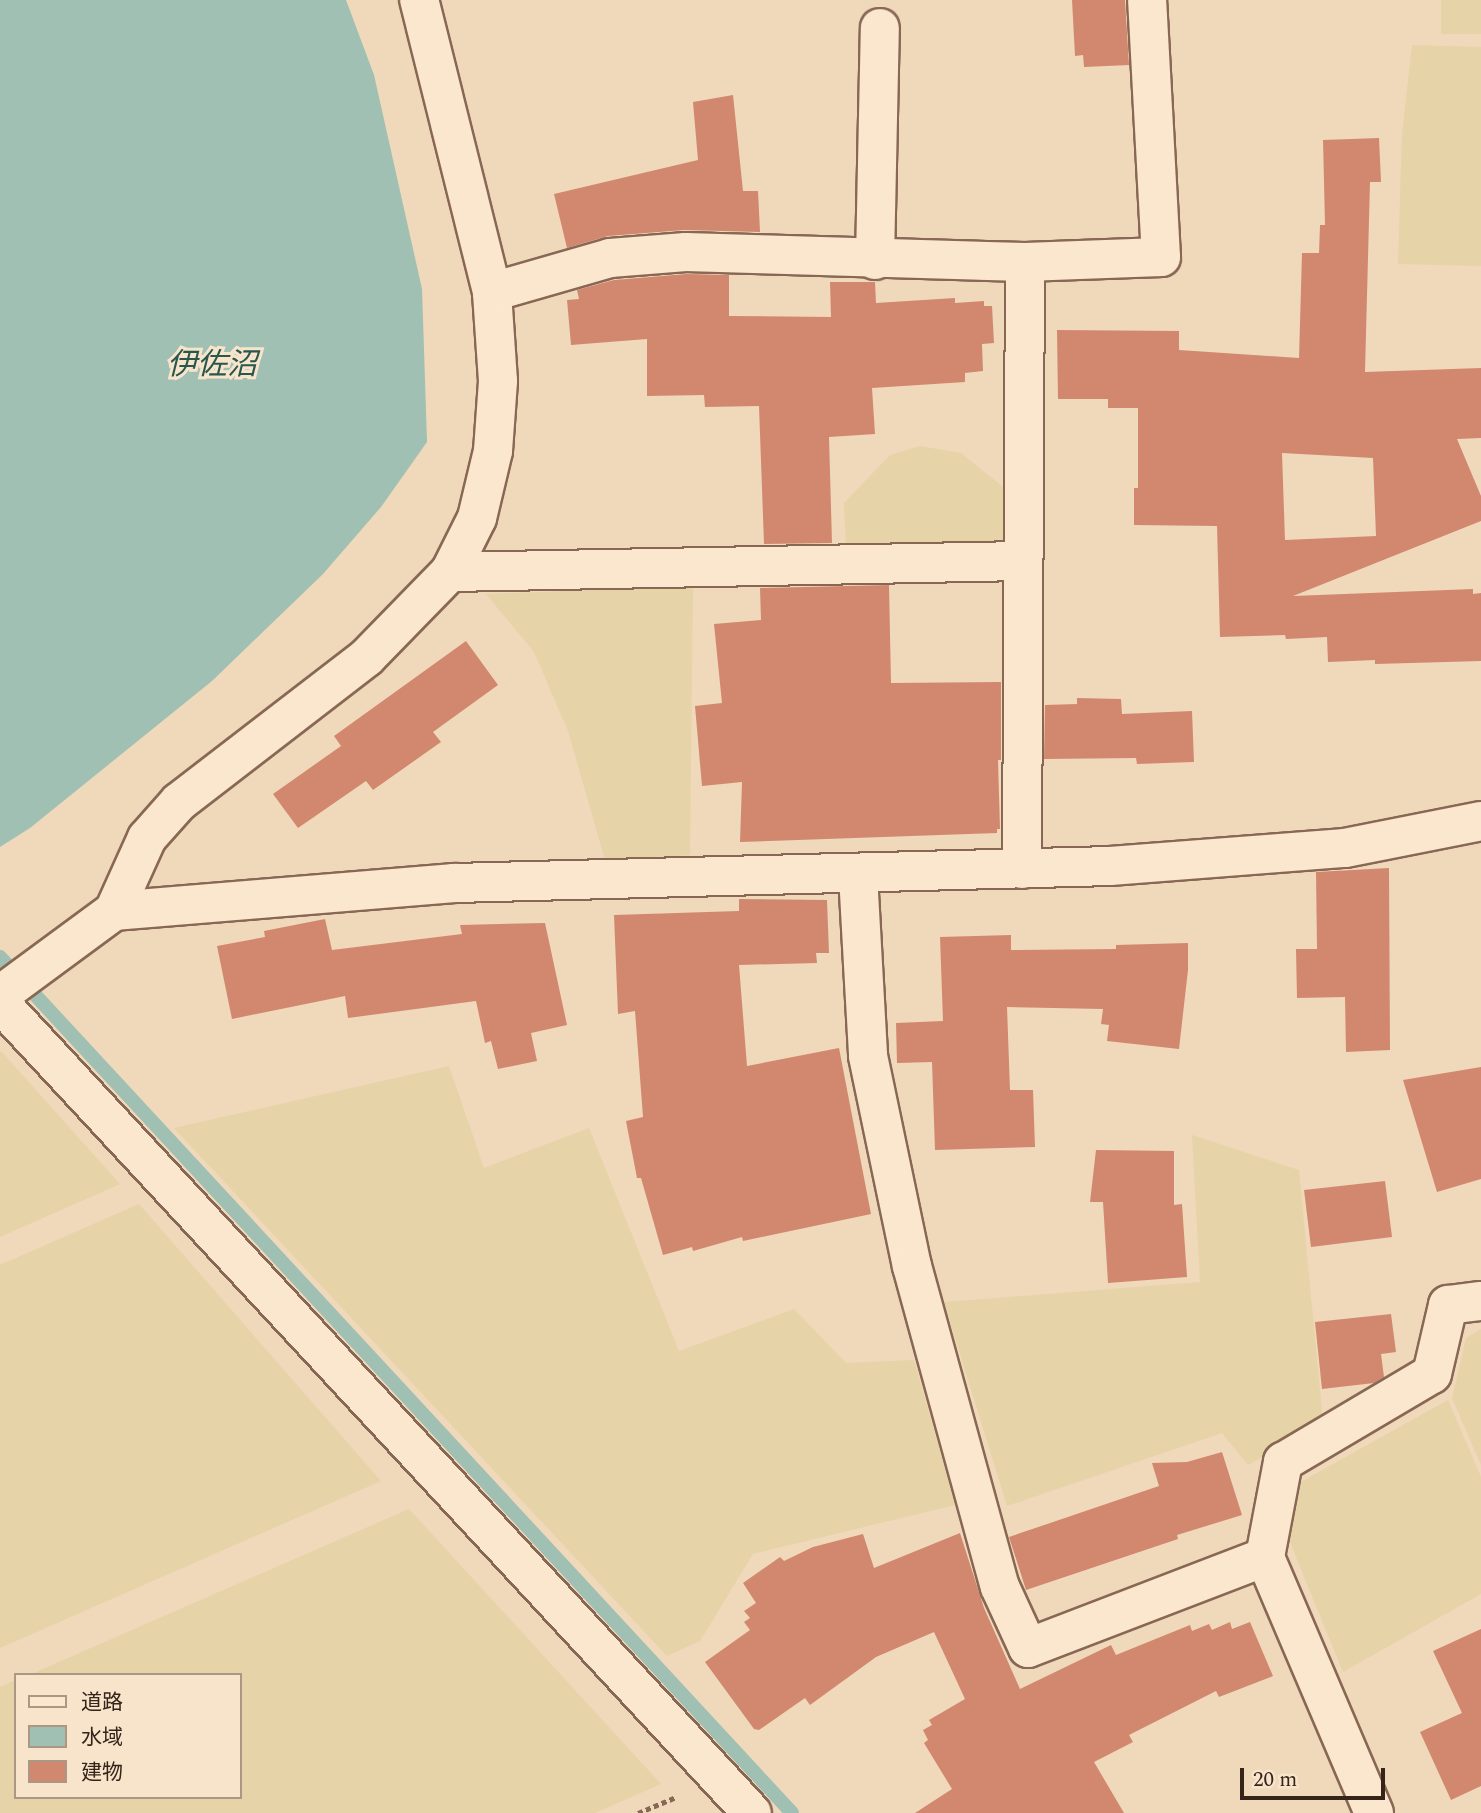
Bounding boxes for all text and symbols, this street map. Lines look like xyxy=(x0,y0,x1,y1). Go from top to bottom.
water label: 伊佐沼 xyxy=(167,347,257,383)
legend xyxy=(14,1673,242,1799)
text: 道路 xyxy=(81,1687,123,1719)
text: 水域 xyxy=(81,1722,123,1754)
scale bar xyxy=(1243,1754,1388,1798)
text: 建物 xyxy=(81,1757,123,1789)
text: 20 m xyxy=(1253,1764,1297,1796)

